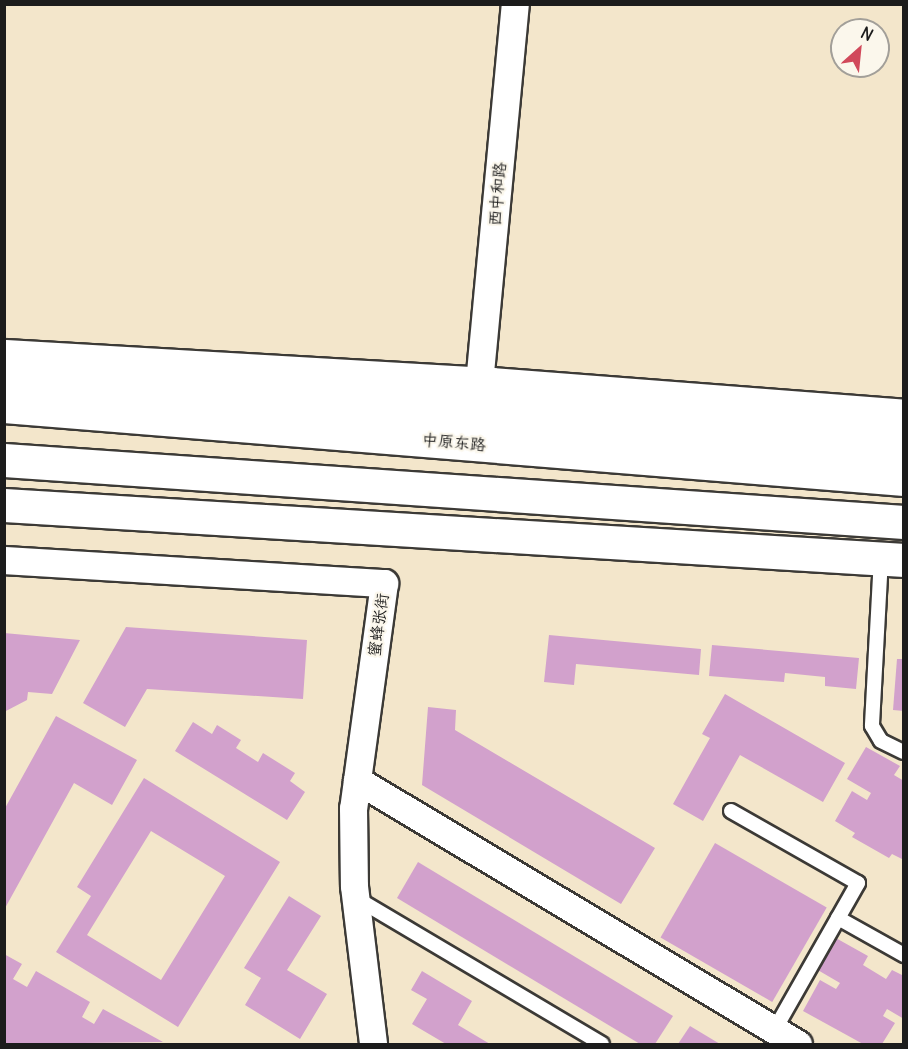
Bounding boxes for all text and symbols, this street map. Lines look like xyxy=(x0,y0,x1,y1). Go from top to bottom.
north arrow xyxy=(830,18,890,78)
text: N xyxy=(858,22,877,45)
street label: 西中和路 xyxy=(485,161,509,227)
street label: 中原东路 xyxy=(421,430,487,454)
street label: 蜜蜂张街 xyxy=(364,592,392,658)

